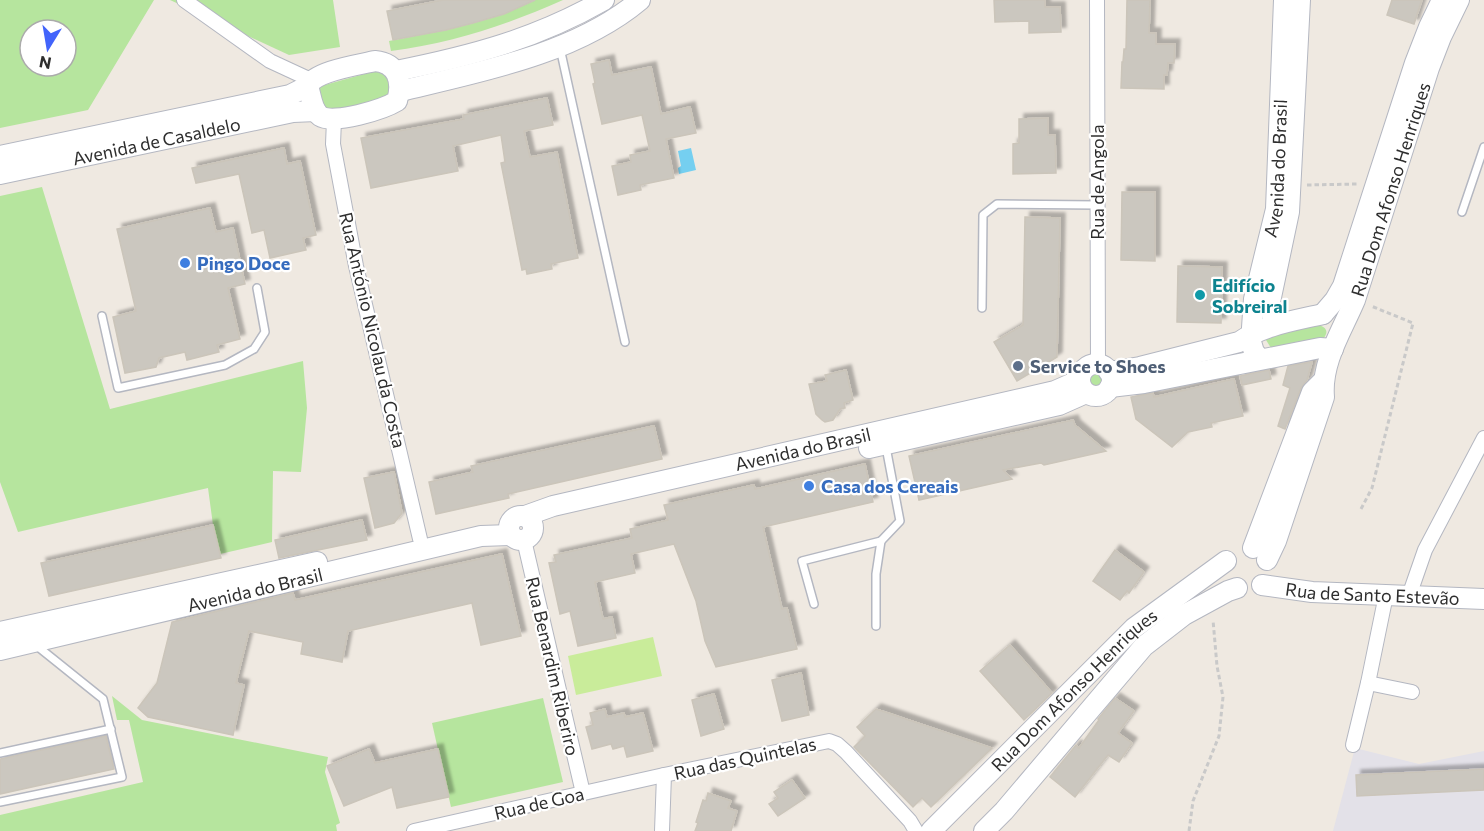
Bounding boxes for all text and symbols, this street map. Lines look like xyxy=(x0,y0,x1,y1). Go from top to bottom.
north arrow xyxy=(18,18,78,78)
text: N xyxy=(37,53,53,74)
street label: Rua Dom Afonso Henriques xyxy=(1346,79,1435,299)
street label: Avenida do Brasil xyxy=(1259,99,1291,239)
street label: Avenida de Casaldelo xyxy=(71,112,242,169)
street label: Rua de Angola xyxy=(1086,124,1108,240)
street label: Rua António Nicolau da Costa xyxy=(335,210,411,450)
place label: Pingo Doce xyxy=(197,252,290,274)
marker: Pingo Doce xyxy=(178,256,192,270)
place label: Edifício Sobreiral xyxy=(1212,274,1288,317)
marker: Edifício Sobreiral xyxy=(1193,288,1207,302)
place label: Service to Shoes xyxy=(1030,355,1166,377)
marker: Service to Shoes xyxy=(1011,359,1025,373)
street label: Avenida do Brasil xyxy=(733,423,873,475)
place label: Casa dos Cereais xyxy=(821,475,958,497)
marker: Casa dos Cereais xyxy=(802,479,816,493)
street label: Avenida do Brasil xyxy=(185,563,325,616)
street label: Rua Benardim Riberiro xyxy=(522,574,584,758)
street label: Rua de Santo Estevão xyxy=(1284,577,1460,609)
street label: Rua Dom Afonso Henriques xyxy=(986,604,1161,776)
street label: Rua das Quintelas xyxy=(672,732,818,784)
street label: Rua de Goa xyxy=(492,782,586,824)

